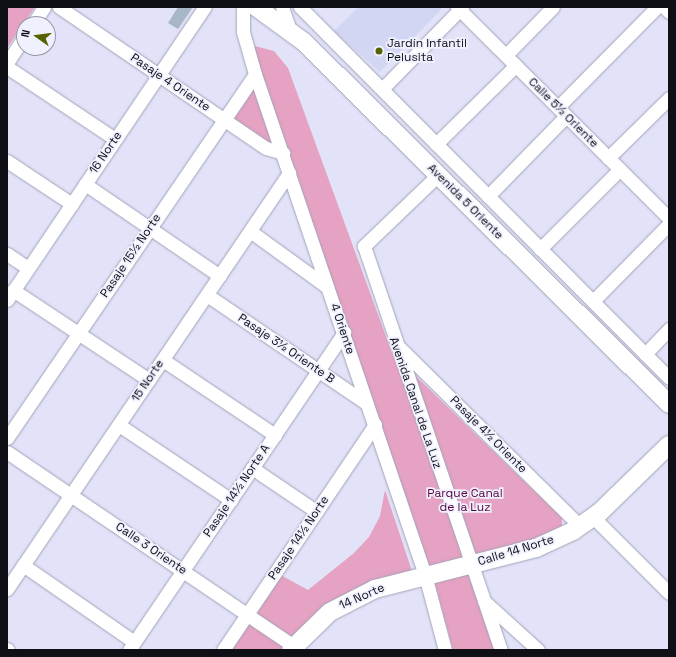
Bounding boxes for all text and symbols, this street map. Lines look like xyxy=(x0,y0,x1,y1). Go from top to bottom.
north arrow xyxy=(16,16,56,56)
text: N xyxy=(18,28,33,39)
place label: Jardín Infantil Pelusita xyxy=(387,37,467,65)
marker: Jardín Infantil Pelusita xyxy=(374,46,384,56)
street label: Pasaje 4 Oriente xyxy=(127,51,213,115)
street label: Calle 5½ Oriente xyxy=(525,75,601,151)
street label: 16 Norte xyxy=(87,129,125,177)
street label: Avenida 5 Oriente xyxy=(424,161,506,243)
street label: Pasaje 15½ Norte xyxy=(98,211,164,301)
street label: 4 Oriente xyxy=(327,302,357,356)
street label: Pasaje 3½ Oriente B xyxy=(235,311,337,387)
street label: Avenida Canal de La Luz xyxy=(386,335,444,471)
street label: 15 Norte xyxy=(129,357,167,405)
street label: Pasaje 4½ Oriente xyxy=(447,394,529,476)
street label: Pasaje 14½ Norte A xyxy=(201,442,273,540)
park label: Parque Canal de la Luz xyxy=(427,487,503,515)
street label: Pasaje 14½ Norte xyxy=(266,493,332,583)
street label: Calle 3 Oriente xyxy=(112,520,190,578)
street label: Calle 14 Norte xyxy=(476,533,556,569)
street label: 14 Norte xyxy=(337,581,387,613)

